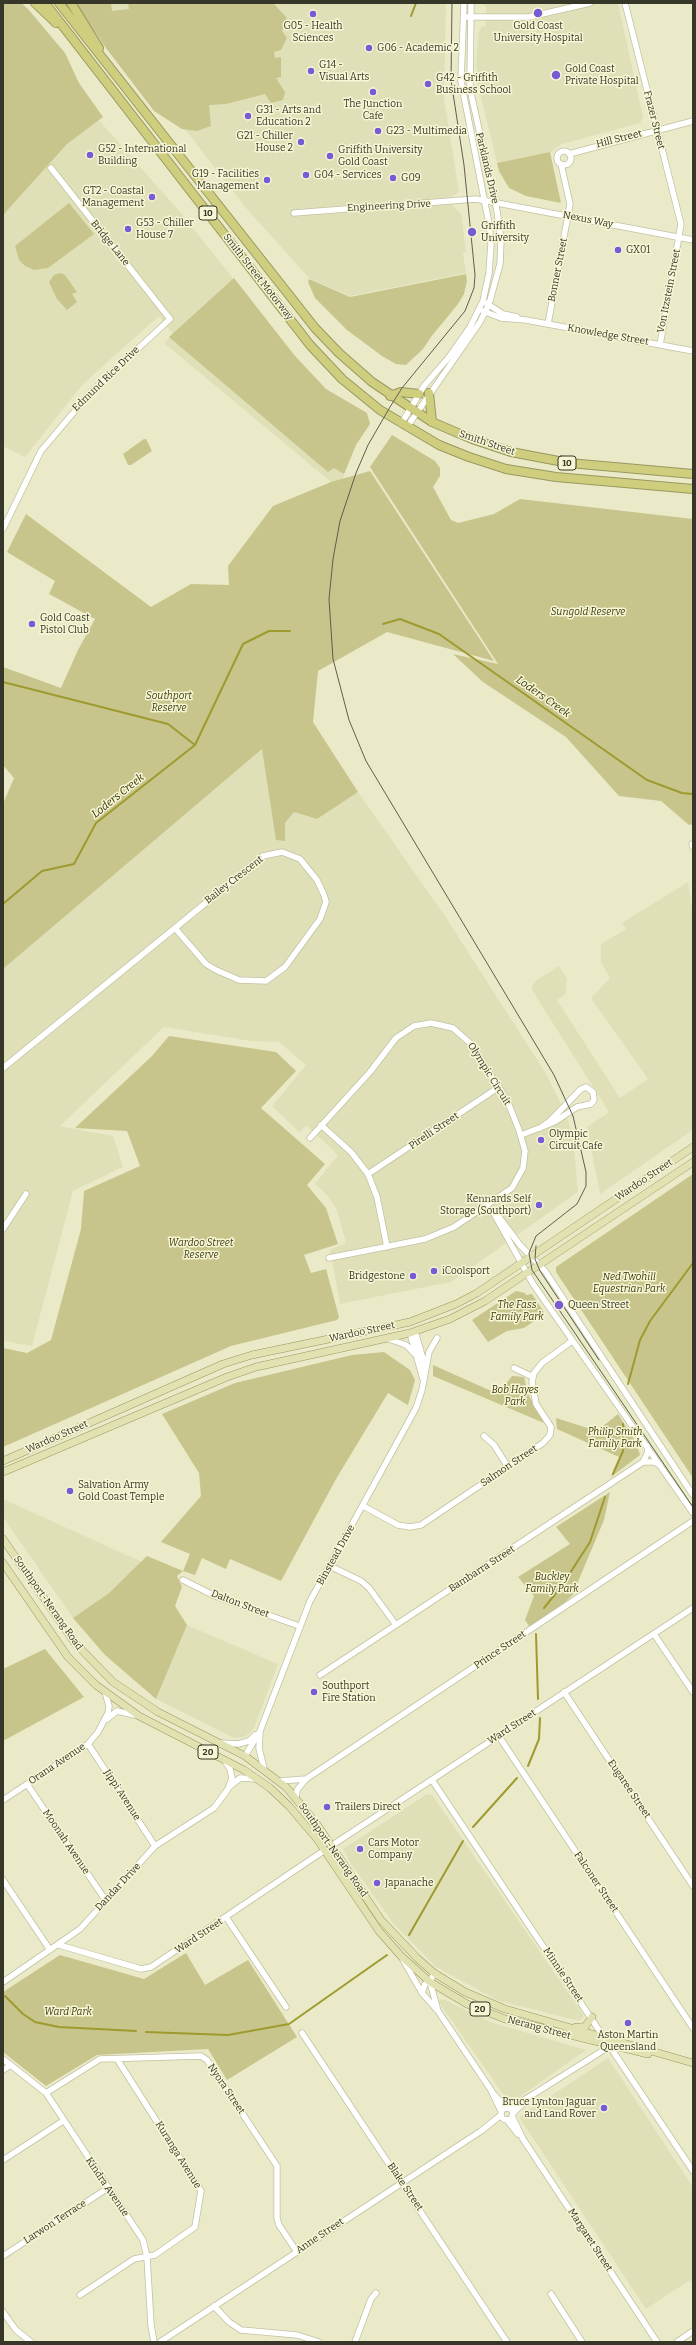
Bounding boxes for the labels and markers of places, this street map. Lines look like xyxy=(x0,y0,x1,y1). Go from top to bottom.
marker: Gold Coast University Hospital xyxy=(532,7,544,19)
marker: G05 - Health Sciences xyxy=(308,9,318,19)
place label: G05 - Health Sciences xyxy=(283,20,343,44)
place label: Gold Coast University Hospital xyxy=(493,20,583,44)
place label: G06 - Academic 2 xyxy=(377,42,459,54)
marker: G06 - Academic 2 xyxy=(364,43,374,53)
place label: G14 - Visual Arts xyxy=(319,59,369,82)
place label: Gold Coast Private Hospital xyxy=(565,63,639,86)
marker: G14 - Visual Arts xyxy=(306,66,316,76)
marker: Gold Coast Private Hospital xyxy=(550,69,562,81)
place label: G42 - Griffith Business School xyxy=(436,72,511,96)
marker: G42 - Griffith Business School xyxy=(423,79,433,89)
marker: The Junction Cafe xyxy=(368,87,378,97)
place label: The Junction Cafe xyxy=(344,98,402,122)
place label: G31 - Arts and Education 2 xyxy=(256,104,321,128)
marker: G31 - Arts and Education 2 xyxy=(243,111,253,121)
place label: G23 - Multimedia xyxy=(386,125,467,137)
marker: G23 - Multimedia xyxy=(373,126,383,136)
place label: G21 - Chiller House 2 xyxy=(237,130,293,154)
marker: G21 - Chiller House 2 xyxy=(296,137,306,147)
place label: G52 - International Building xyxy=(98,143,186,166)
place label: Griffith University Gold Coast xyxy=(338,144,423,168)
marker: G52 - International Building xyxy=(85,150,95,160)
marker: Griffith University Gold Coast xyxy=(325,151,335,161)
place label: G19 - Facilities Management xyxy=(192,168,259,192)
place label: G04 - Services xyxy=(314,169,381,181)
marker: G04 - Services xyxy=(301,170,311,180)
place label: G09 xyxy=(401,172,421,184)
marker: G09 xyxy=(388,173,398,183)
marker: G19 - Facilities Management xyxy=(262,175,272,185)
place label: GT2 - Coastal Management xyxy=(82,185,144,208)
marker: GT2 - Coastal Management xyxy=(147,192,157,202)
place label: G53 - Chiller House 7 xyxy=(136,217,194,240)
place label: Griffith University xyxy=(481,220,529,244)
marker: G53 - Chiller House 7 xyxy=(123,224,133,234)
marker: Griffith University xyxy=(466,226,478,238)
place label: GX01 xyxy=(626,244,650,256)
marker: GX01 xyxy=(613,245,623,255)
place label: Gold Coast Pistol Club xyxy=(40,612,90,636)
marker: Gold Coast Pistol Club xyxy=(27,619,37,629)
place label: Olympic Circuit Cafe xyxy=(549,1128,603,1152)
marker: Olympic Circuit Cafe xyxy=(536,1135,546,1145)
place label: Kennards Self Storage (Southport) xyxy=(440,1193,531,1216)
marker: Kennards Self Storage (Southport) xyxy=(534,1200,544,1210)
place label: iCoolsport xyxy=(442,1265,490,1277)
marker: iCoolsport xyxy=(429,1266,439,1276)
place label: Bridgestone xyxy=(349,1270,405,1282)
marker: Bridgestone xyxy=(408,1271,418,1281)
marker: Queen Street xyxy=(553,1299,565,1311)
place label: Queen Street xyxy=(568,1299,629,1311)
place label: Salvation Army Gold Coast Temple xyxy=(78,1479,164,1502)
marker: Salvation Army Gold Coast Temple xyxy=(65,1486,75,1496)
place label: Southport Fire Station xyxy=(322,1680,376,1704)
marker: Southport Fire Station xyxy=(309,1687,319,1697)
place label: Trailers Direct xyxy=(335,1801,401,1813)
marker: Trailers Direct xyxy=(322,1802,332,1812)
place label: Cars Motor Company xyxy=(368,1837,419,1860)
marker: Cars Motor Company xyxy=(355,1844,365,1854)
place label: Japanache xyxy=(385,1877,433,1889)
marker: Japanache xyxy=(372,1878,382,1888)
marker: Aston Martin Queensland xyxy=(623,2018,633,2028)
place label: Aston Martin Queensland xyxy=(598,2029,658,2052)
place label: Bruce Lynton Jaguar and Land Rover xyxy=(502,2096,596,2120)
marker: Bruce Lynton Jaguar and Land Rover xyxy=(599,2103,609,2113)

